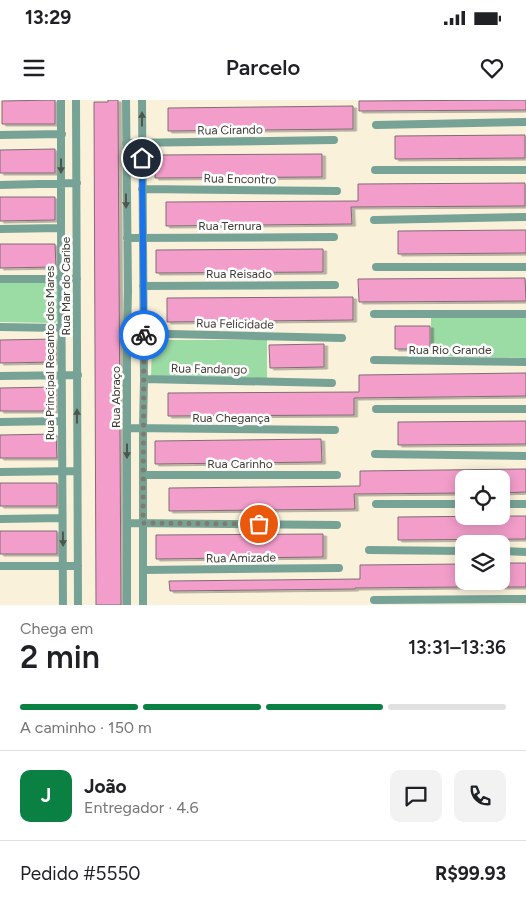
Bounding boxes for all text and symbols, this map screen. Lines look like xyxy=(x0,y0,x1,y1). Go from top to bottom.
text: 13:29 xyxy=(25,6,71,29)
icon: menu xyxy=(20,54,48,82)
text: Parcelo xyxy=(226,54,300,81)
icon: heart xyxy=(478,54,506,82)
one-way arrow xyxy=(138,111,146,127)
street label: Rua Cirando xyxy=(197,122,263,138)
pin xyxy=(121,137,163,179)
icon: home xyxy=(128,144,156,172)
one-way arrow xyxy=(57,158,65,174)
street label: Rua Encontro xyxy=(203,171,277,187)
one-way arrow xyxy=(122,193,130,209)
street label: Rua Ternura xyxy=(198,219,262,233)
street label: Rua Mar do Caribe xyxy=(59,236,73,335)
street label: Rua Principal Recanto dos Mares xyxy=(43,265,57,440)
street label: Rua Reisado xyxy=(206,267,272,281)
courier xyxy=(119,310,169,360)
street label: Rua Felicidade xyxy=(196,316,274,332)
icon: bike xyxy=(130,321,158,349)
street label: Rua Rio Grande xyxy=(408,343,492,357)
street label: Rua Fandango xyxy=(171,361,247,377)
street label: Rua Abraço xyxy=(109,366,123,428)
one-way arrow xyxy=(73,408,81,424)
street label: Rua Chegança xyxy=(192,411,270,425)
one-way arrow xyxy=(123,443,131,459)
street label: Rua Carinho xyxy=(207,457,273,471)
map controls xyxy=(455,470,510,590)
button: locate xyxy=(455,470,510,525)
pin xyxy=(238,503,280,545)
icon: bag xyxy=(245,510,273,538)
one-way arrow xyxy=(59,531,67,547)
button: layers xyxy=(455,535,510,590)
street label: Rua Amizade xyxy=(206,550,277,566)
text: Chega em xyxy=(20,619,93,638)
text: 13:31–13:36 xyxy=(408,636,506,659)
text: 2 min xyxy=(20,638,100,676)
text: A caminho · 150 m xyxy=(20,718,152,737)
button: chat xyxy=(390,770,442,822)
button: phone xyxy=(454,770,506,822)
text: João xyxy=(84,775,127,798)
text: J xyxy=(41,784,51,807)
text: Entregador · 4.6 xyxy=(84,798,199,817)
text: Pedido #5550 xyxy=(20,862,140,885)
text: R$99.93 xyxy=(435,862,506,885)

